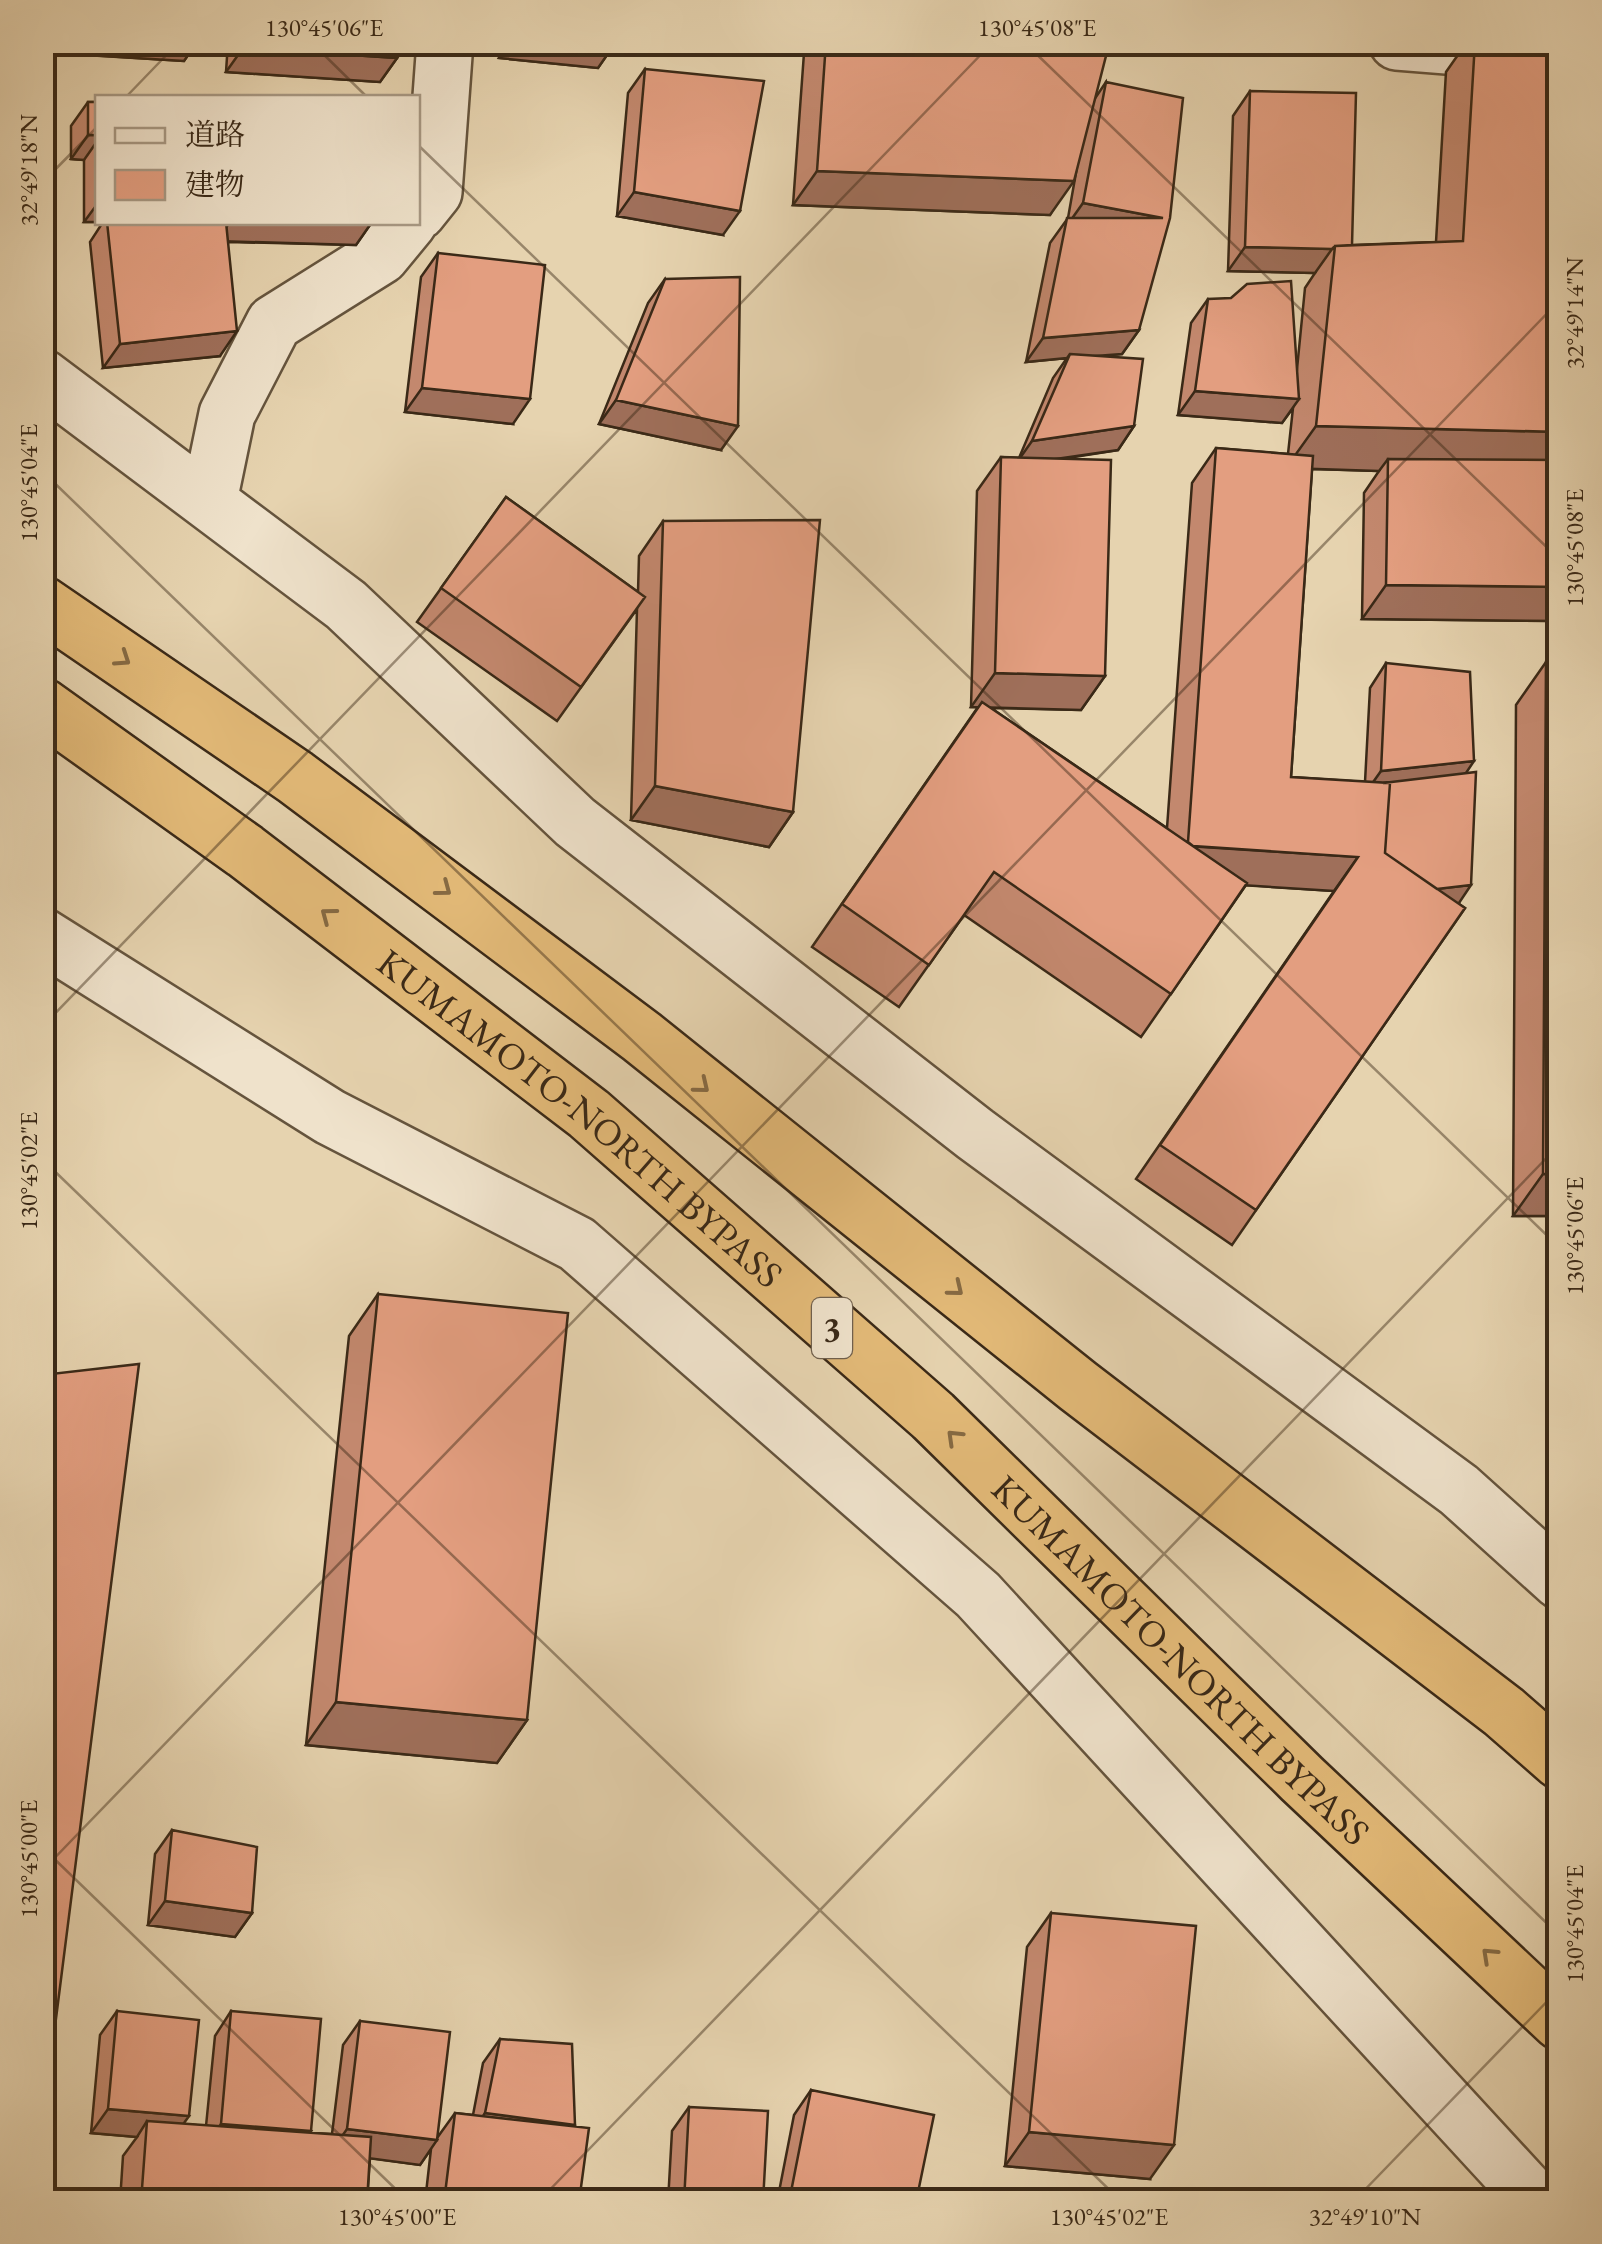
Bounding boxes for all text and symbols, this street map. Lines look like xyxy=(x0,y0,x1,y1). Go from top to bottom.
text: 130°45'06"E xyxy=(265,11,383,43)
text: 130°45'08"E xyxy=(978,11,1096,43)
legend xyxy=(95,95,420,225)
text: 32°49'18"N xyxy=(12,114,44,226)
text: 道路 xyxy=(185,115,245,154)
text: 建物 xyxy=(185,165,245,204)
text: 32°49'14"N xyxy=(1558,257,1590,369)
text: 130°45'04"E xyxy=(12,424,44,542)
text: 130°45'08"E xyxy=(1558,489,1590,607)
one-way arrow xyxy=(111,647,130,665)
one-way arrow xyxy=(433,877,451,894)
one-way arrow xyxy=(322,909,340,927)
street label: KUMAMOTO-NORTH BYPASS xyxy=(368,937,793,1298)
one-way arrow xyxy=(691,1074,709,1092)
text: 130°45'02"E xyxy=(12,1112,44,1230)
text: 130°45'06"E xyxy=(1558,1177,1590,1295)
one-way arrow xyxy=(945,1277,963,1295)
road number: 3 xyxy=(812,1298,852,1358)
one-way arrow xyxy=(947,1431,965,1449)
street label: KUMAMOTO-NORTH BYPASS xyxy=(982,1464,1381,1855)
text: 130°45'00"E xyxy=(12,1800,44,1918)
text: 130°45'04"E xyxy=(1558,1865,1590,1983)
one-way arrow xyxy=(1482,1949,1500,1967)
text: 130°45'00"E xyxy=(338,2200,456,2232)
text: 130°45'02"E xyxy=(1050,2200,1168,2232)
text: 32°49'10"N xyxy=(1309,2200,1421,2232)

